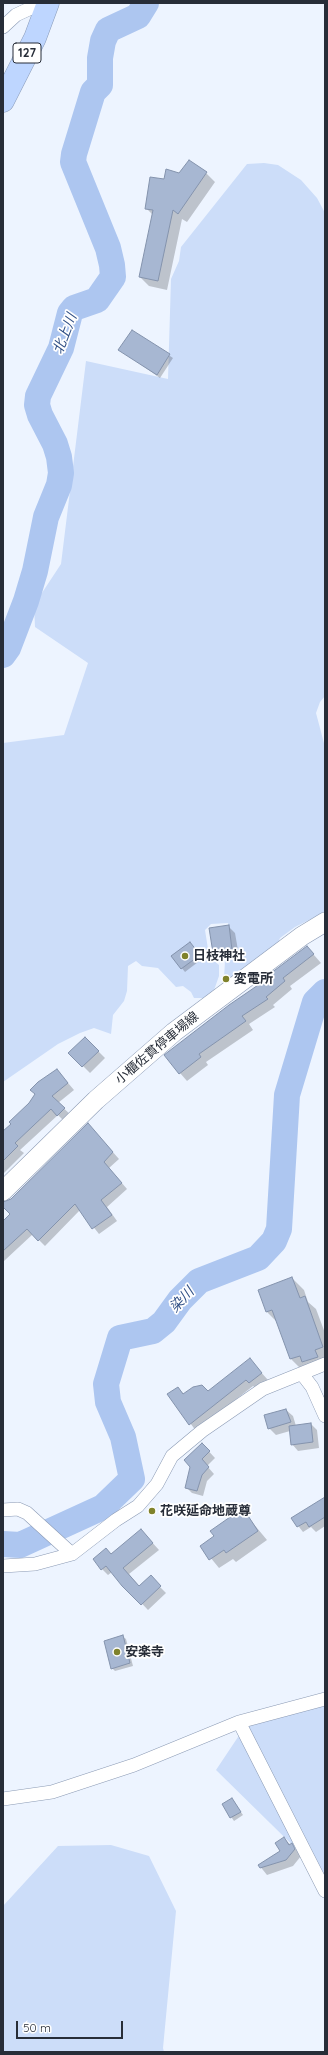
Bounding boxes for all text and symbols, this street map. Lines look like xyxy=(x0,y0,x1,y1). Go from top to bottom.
road number: 127 xyxy=(13,43,41,63)
water label: 北上川 xyxy=(50,311,80,357)
place label: 日枝神社 xyxy=(193,948,245,964)
marker: 日枝神社 xyxy=(180,951,190,961)
place label: 変電所 xyxy=(234,971,273,987)
marker: 変電所 xyxy=(221,974,231,984)
street label: 小櫃佐貫停車場線 xyxy=(112,1009,202,1087)
water label: 染川 xyxy=(166,1284,198,1316)
place label: 花咲延命地蔵尊 xyxy=(160,1503,251,1519)
marker: 花咲延命地蔵尊 xyxy=(147,1506,157,1516)
place label: 安楽寺 xyxy=(125,1644,164,1660)
marker: 安楽寺 xyxy=(112,1647,122,1657)
scale bar xyxy=(18,2013,125,2039)
text: 50 m xyxy=(23,2020,51,2035)

